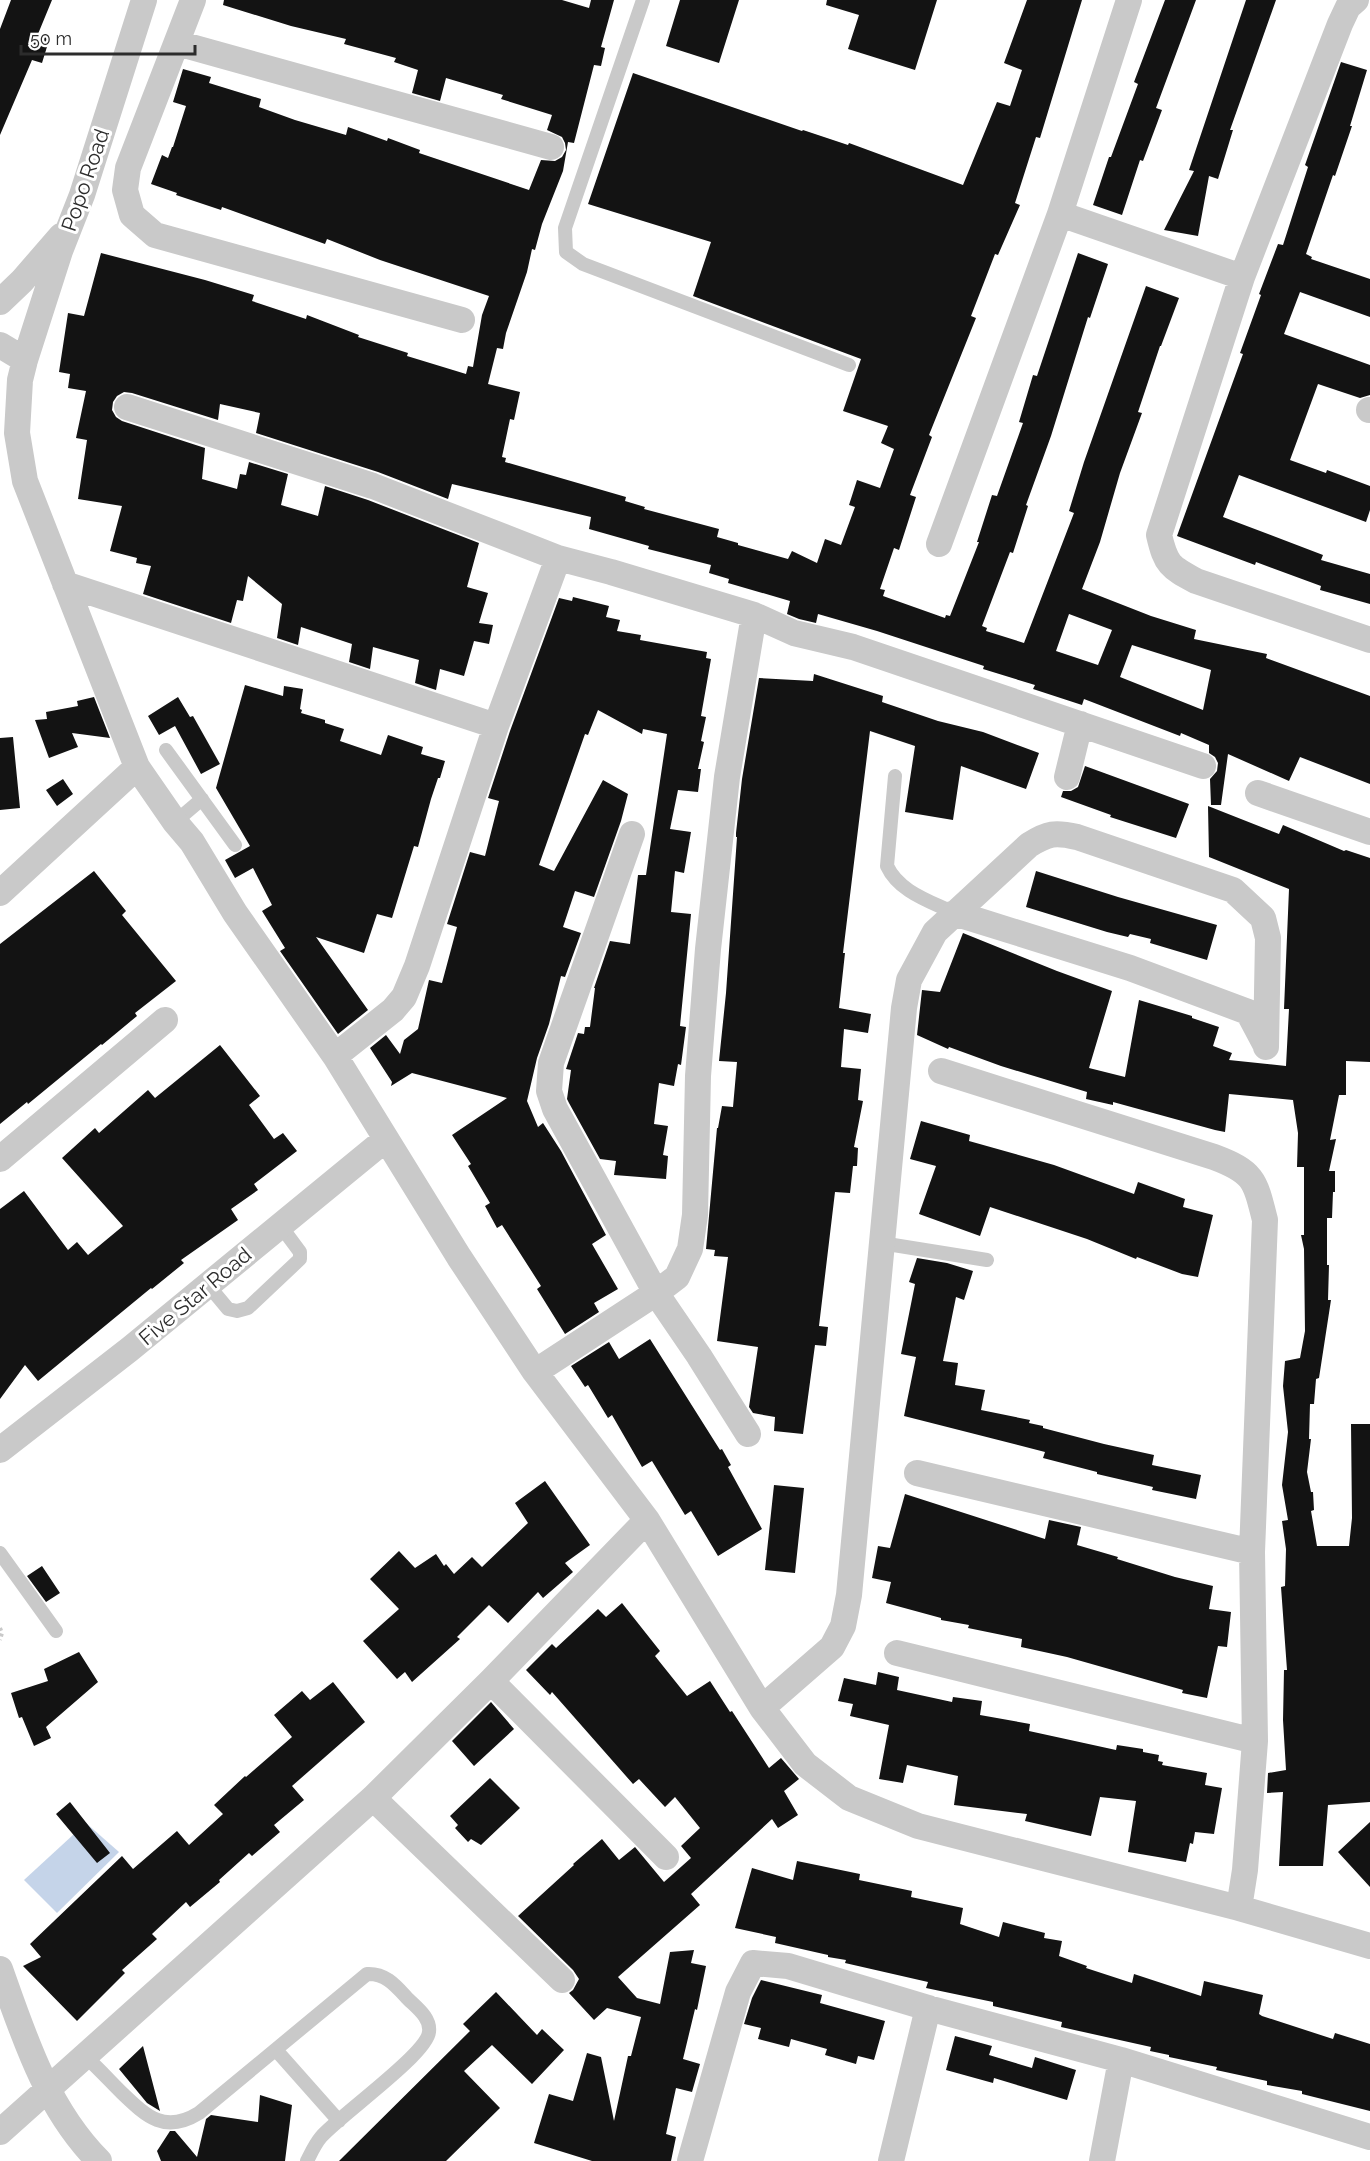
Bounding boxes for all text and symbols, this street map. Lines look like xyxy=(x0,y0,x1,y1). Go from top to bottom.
scale bar xyxy=(21,18,195,56)
text: 50 m xyxy=(30,28,72,49)
street label: Popo Road xyxy=(56,126,114,234)
street label: Five Star Road xyxy=(134,1242,256,1350)

